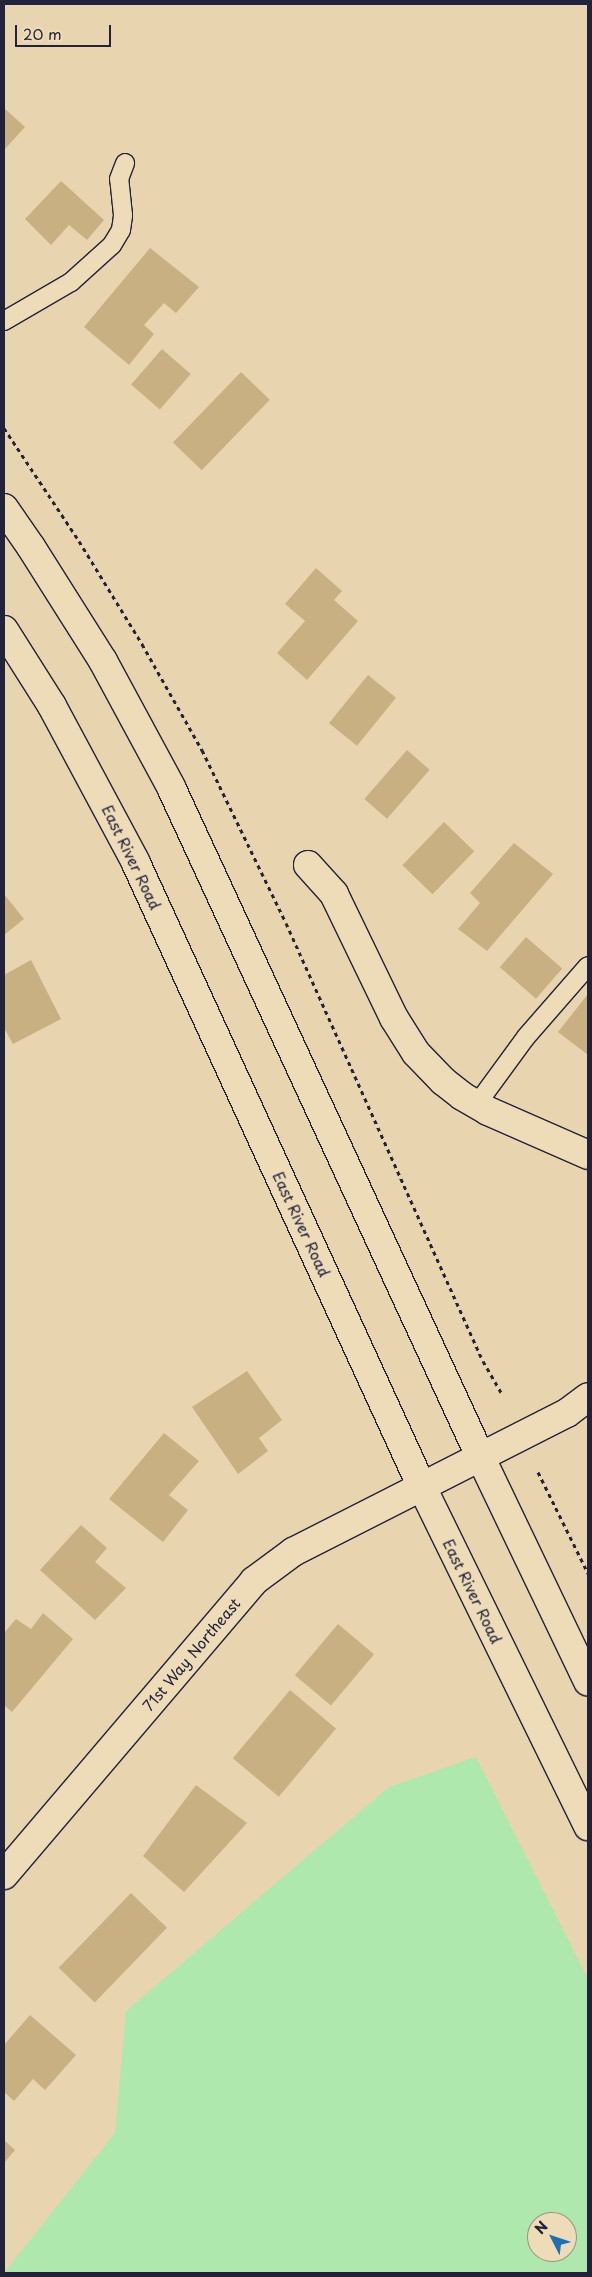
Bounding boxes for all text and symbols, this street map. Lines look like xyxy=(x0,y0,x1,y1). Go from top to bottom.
scale bar xyxy=(18,15,114,47)
text: 20 m xyxy=(23,22,62,45)
street label: East River Road xyxy=(99,802,165,912)
street label: East River Road xyxy=(270,1169,334,1279)
street label: East River Road xyxy=(440,1536,506,1646)
street label: 71st Way Northeast xyxy=(138,1594,244,1714)
north arrow xyxy=(527,2212,577,2262)
text: N xyxy=(529,2216,553,2239)

